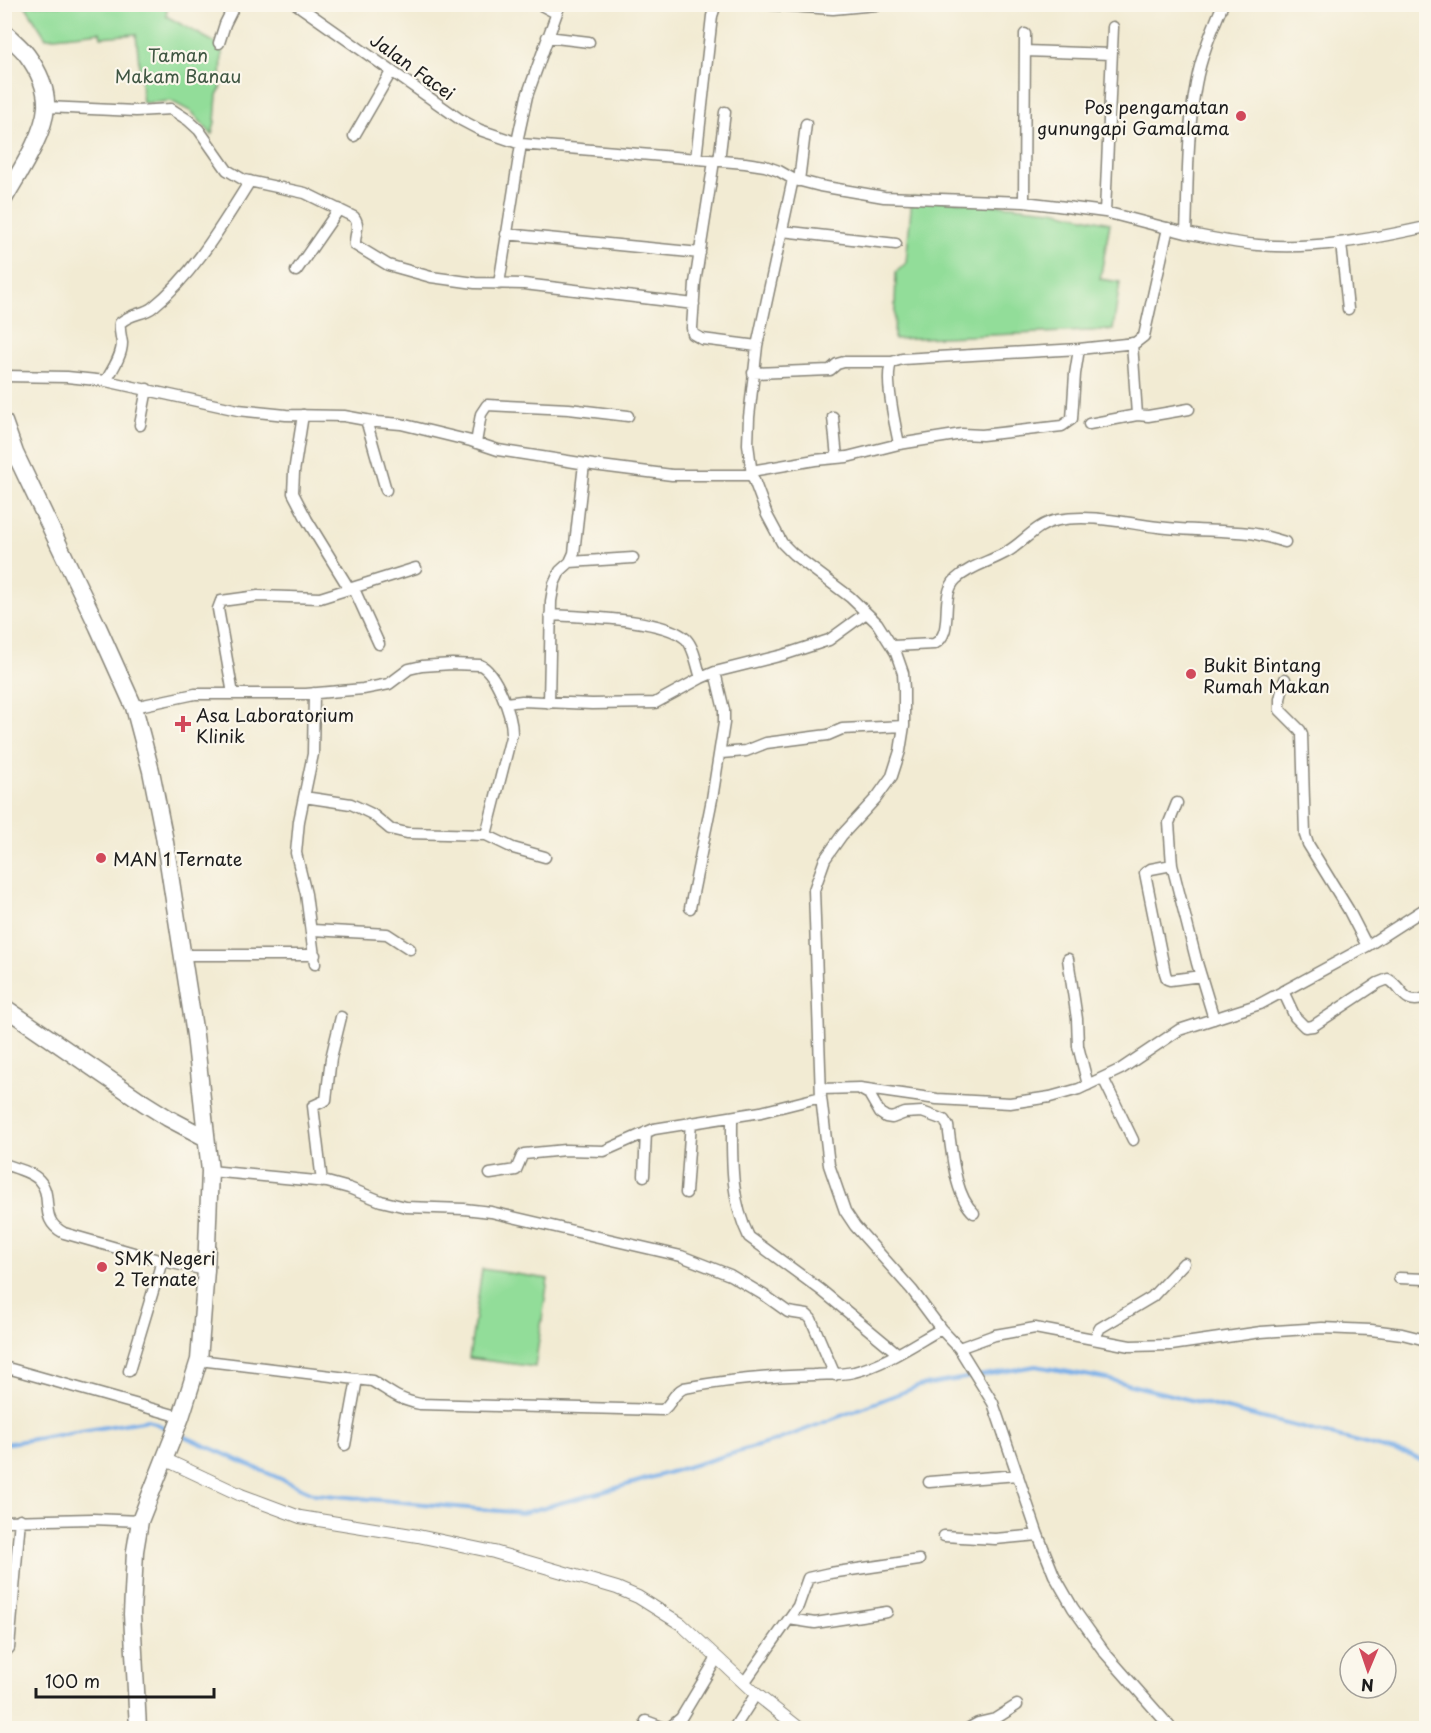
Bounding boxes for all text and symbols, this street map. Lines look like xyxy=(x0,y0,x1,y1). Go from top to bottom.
street label: Jalan Facei xyxy=(365,26,461,106)
park label: Taman Makam Banau xyxy=(115,41,241,89)
place label: Pos pengamatan gunungapi Gamalama xyxy=(1037,93,1229,141)
marker: Pos pengamatan gunungapi Gamalama xyxy=(1234,109,1248,123)
place label: Bukit Bintang Rumah Makan xyxy=(1203,651,1330,699)
marker: Bukit Bintang Rumah Makan xyxy=(1184,667,1198,681)
place label: Asa Laboratorium Klinik xyxy=(196,701,354,749)
marker: Asa Laboratorium Klinik xyxy=(174,715,192,733)
place label: MAN 1 Ternate xyxy=(113,845,243,872)
marker: MAN 1 Ternate xyxy=(94,851,108,865)
place label: SMK Negeri 2 Ternate xyxy=(114,1244,216,1292)
marker: SMK Negeri 2 Ternate xyxy=(95,1260,109,1274)
north arrow xyxy=(1338,1640,1398,1700)
scale bar xyxy=(36,1661,214,1699)
text: 100 m xyxy=(45,1667,100,1694)
text: N xyxy=(1361,1674,1374,1698)

